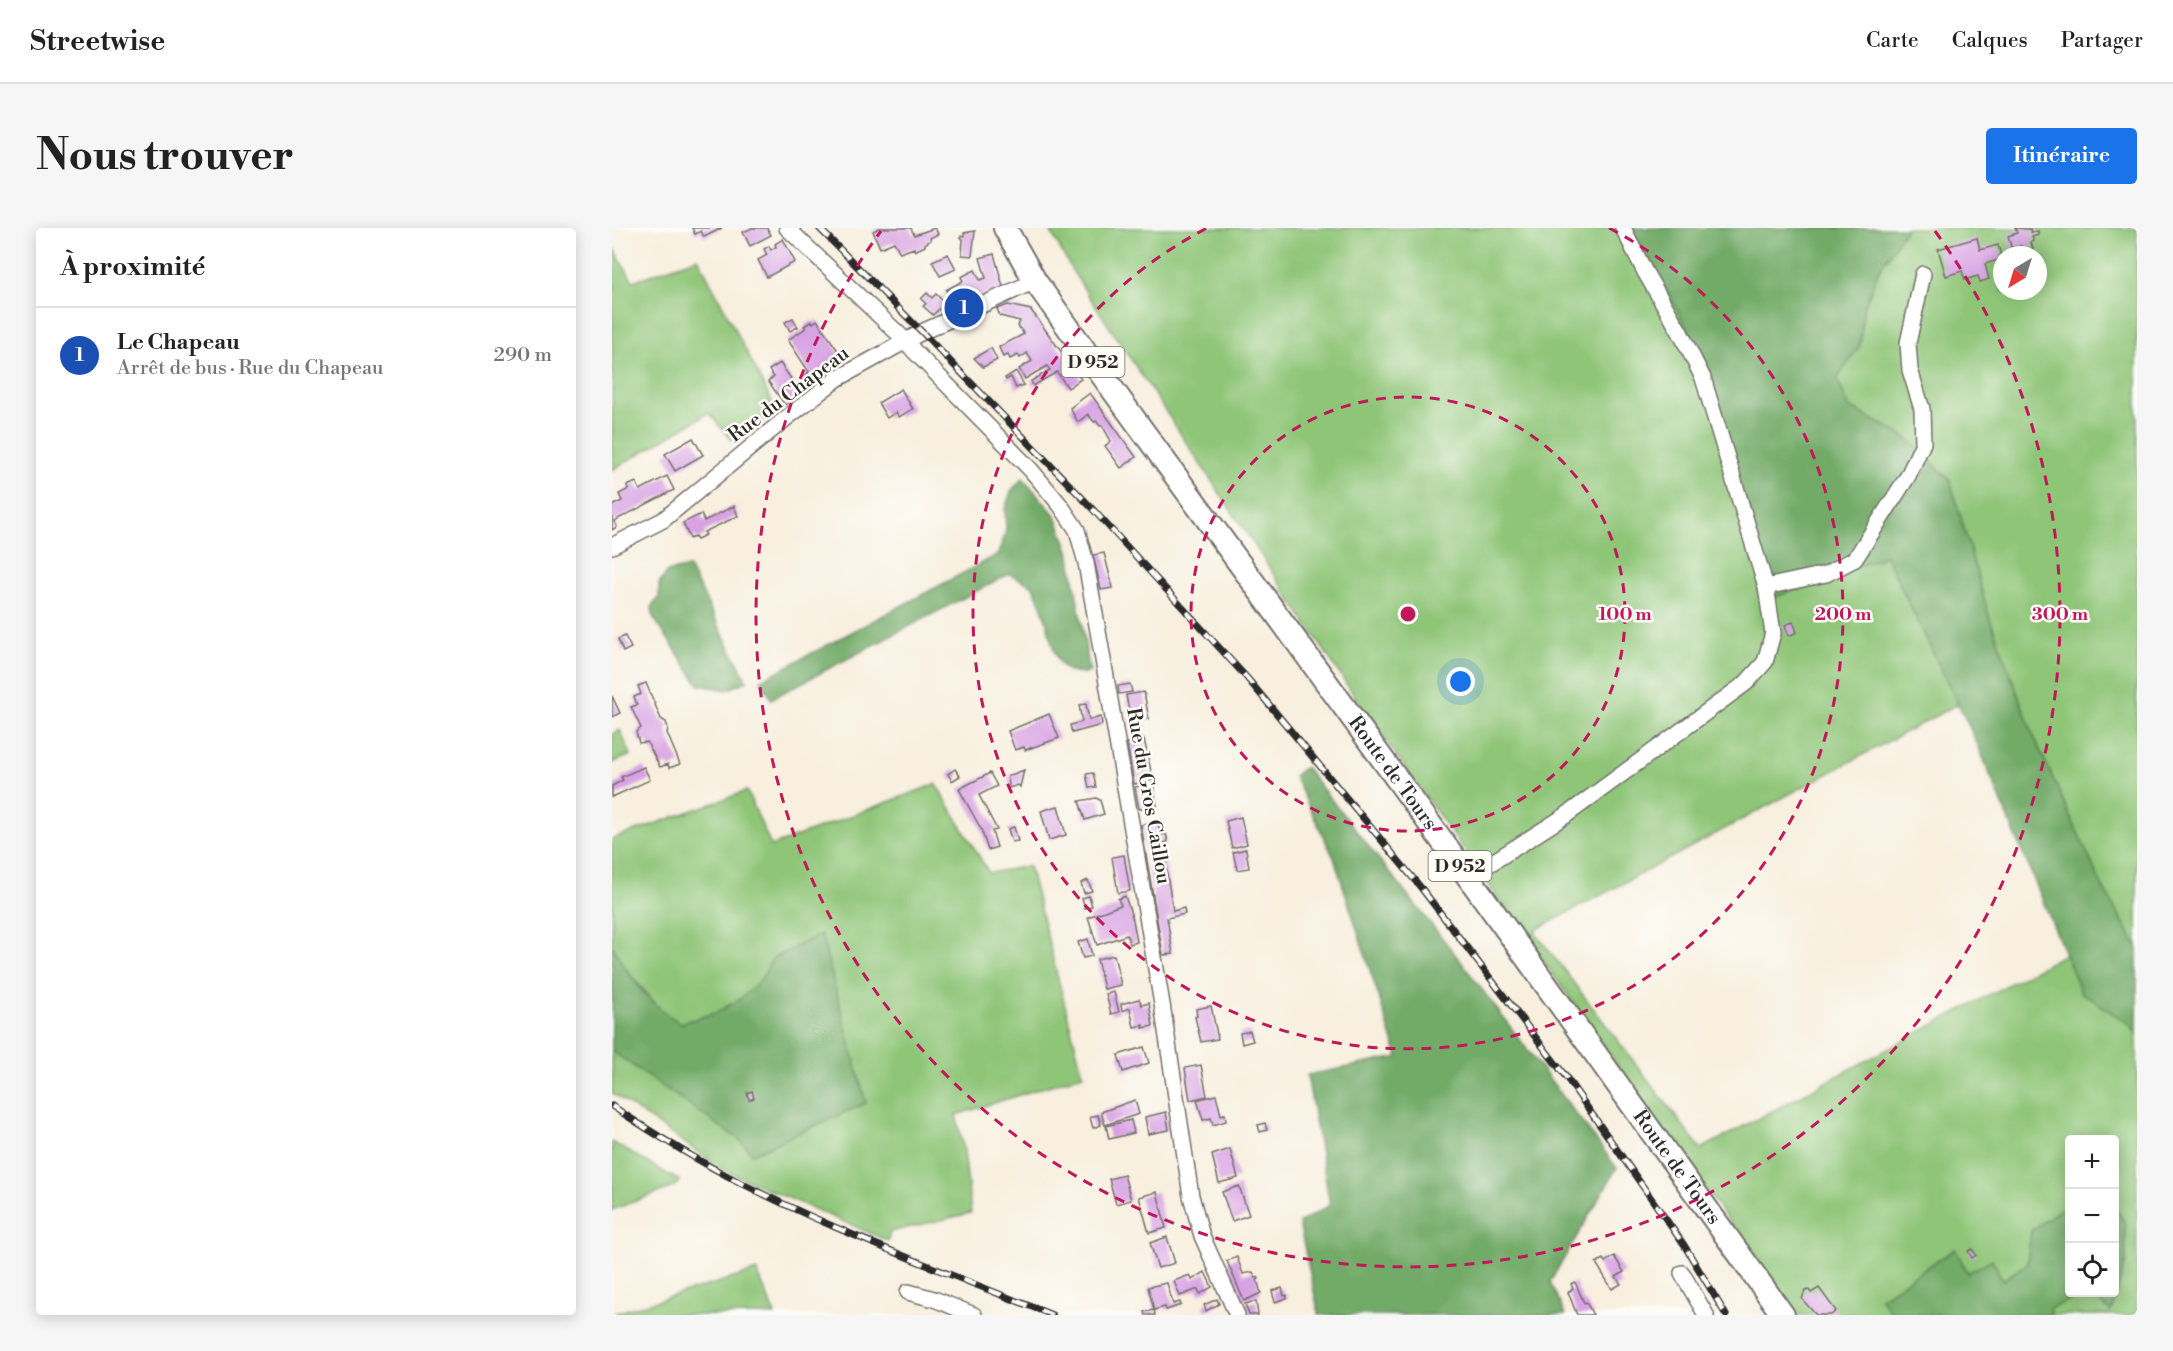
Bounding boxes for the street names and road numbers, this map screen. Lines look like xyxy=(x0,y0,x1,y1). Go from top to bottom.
street label: Rue du Chapeau xyxy=(723,341,855,449)
road number: D 952 xyxy=(1062,347,1124,377)
street label: Rue du Gros Caillou xyxy=(1120,706,1176,887)
street label: Route de Tours xyxy=(1342,711,1443,835)
road number: D 952 xyxy=(1428,851,1492,881)
street label: Route de Tours xyxy=(1627,1105,1726,1229)

